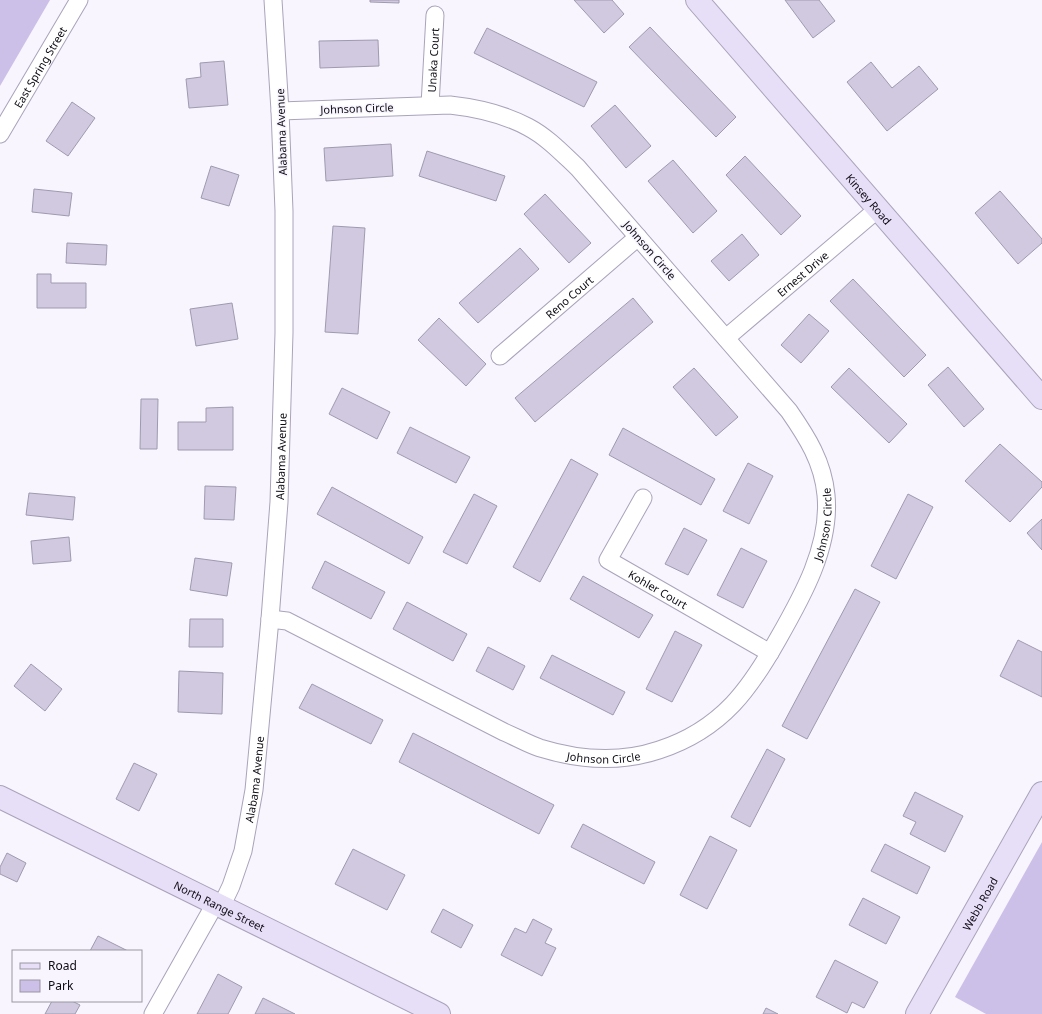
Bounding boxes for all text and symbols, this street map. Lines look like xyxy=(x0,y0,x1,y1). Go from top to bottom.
street label: East Spring Street xyxy=(10,23,69,110)
street label: Unaka Court xyxy=(423,27,442,93)
street label: Alabama Avenue xyxy=(272,88,290,176)
street label: Johnson Circle xyxy=(319,99,394,117)
street label: Kinsey Road xyxy=(843,170,895,227)
street label: Johnson Circle xyxy=(620,217,680,283)
street label: Ernest Drive xyxy=(773,247,831,299)
street label: Reno Court xyxy=(542,272,596,321)
street label: Alabama Avenue xyxy=(272,413,289,500)
street label: Johnson Circle xyxy=(809,487,834,564)
street label: Kohler Court xyxy=(626,566,690,612)
street label: Alabama Avenue xyxy=(241,735,267,824)
street label: Johnson Circle xyxy=(565,747,641,766)
street label: Webb Road xyxy=(958,874,1001,933)
street label: North Range Street xyxy=(172,877,268,934)
legend xyxy=(12,950,142,1002)
text: Road xyxy=(48,957,77,974)
text: Park xyxy=(48,977,74,994)

